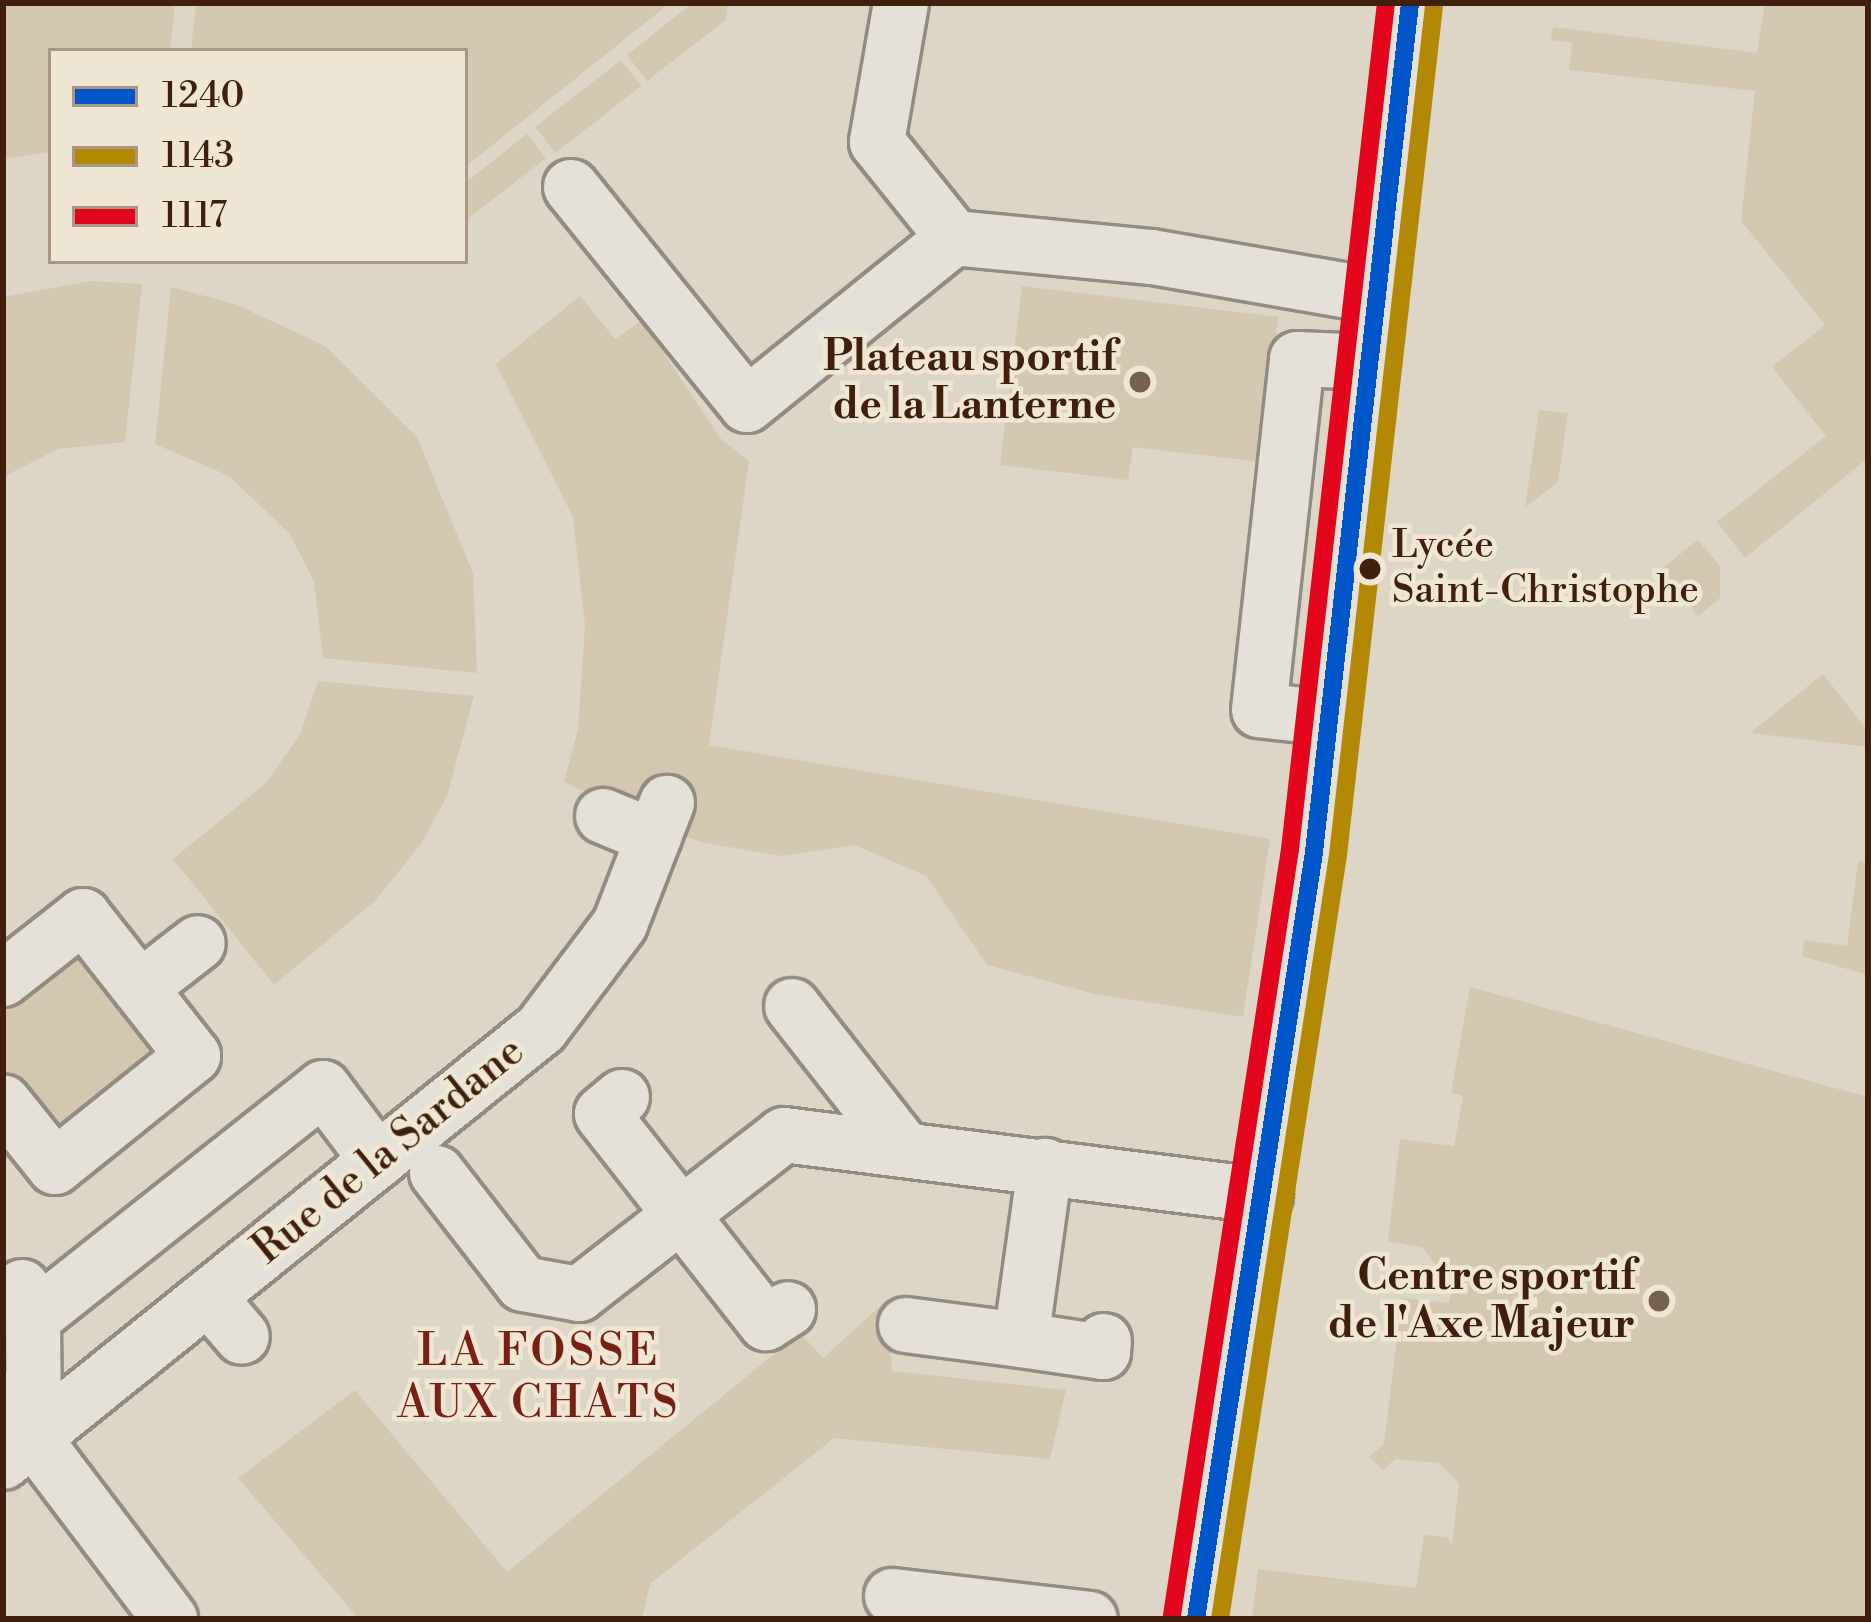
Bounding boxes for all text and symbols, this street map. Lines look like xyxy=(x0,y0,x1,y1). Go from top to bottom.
legend xyxy=(48,48,468,264)
text: 1240 xyxy=(162,74,244,119)
text: 1143 xyxy=(162,134,234,179)
text: 1117 xyxy=(162,194,227,239)
place label: Plateau sportif de la Lanterne xyxy=(823,333,1116,431)
marker: Plateau sportif de la Lanterne xyxy=(1127,369,1153,395)
place label: Lycée Saint-Christophe xyxy=(1392,524,1699,615)
marker: Lycée Saint-Christophe xyxy=(1359,558,1381,580)
street label: Rue de la Sardane xyxy=(244,1027,534,1275)
place label: Centre sportif de l'Axe Majeur xyxy=(1328,1252,1635,1350)
marker: Centre sportif de l'Axe Majeur xyxy=(1646,1288,1672,1314)
district label: LA FOSSE AUX CHATS xyxy=(397,1325,681,1431)

